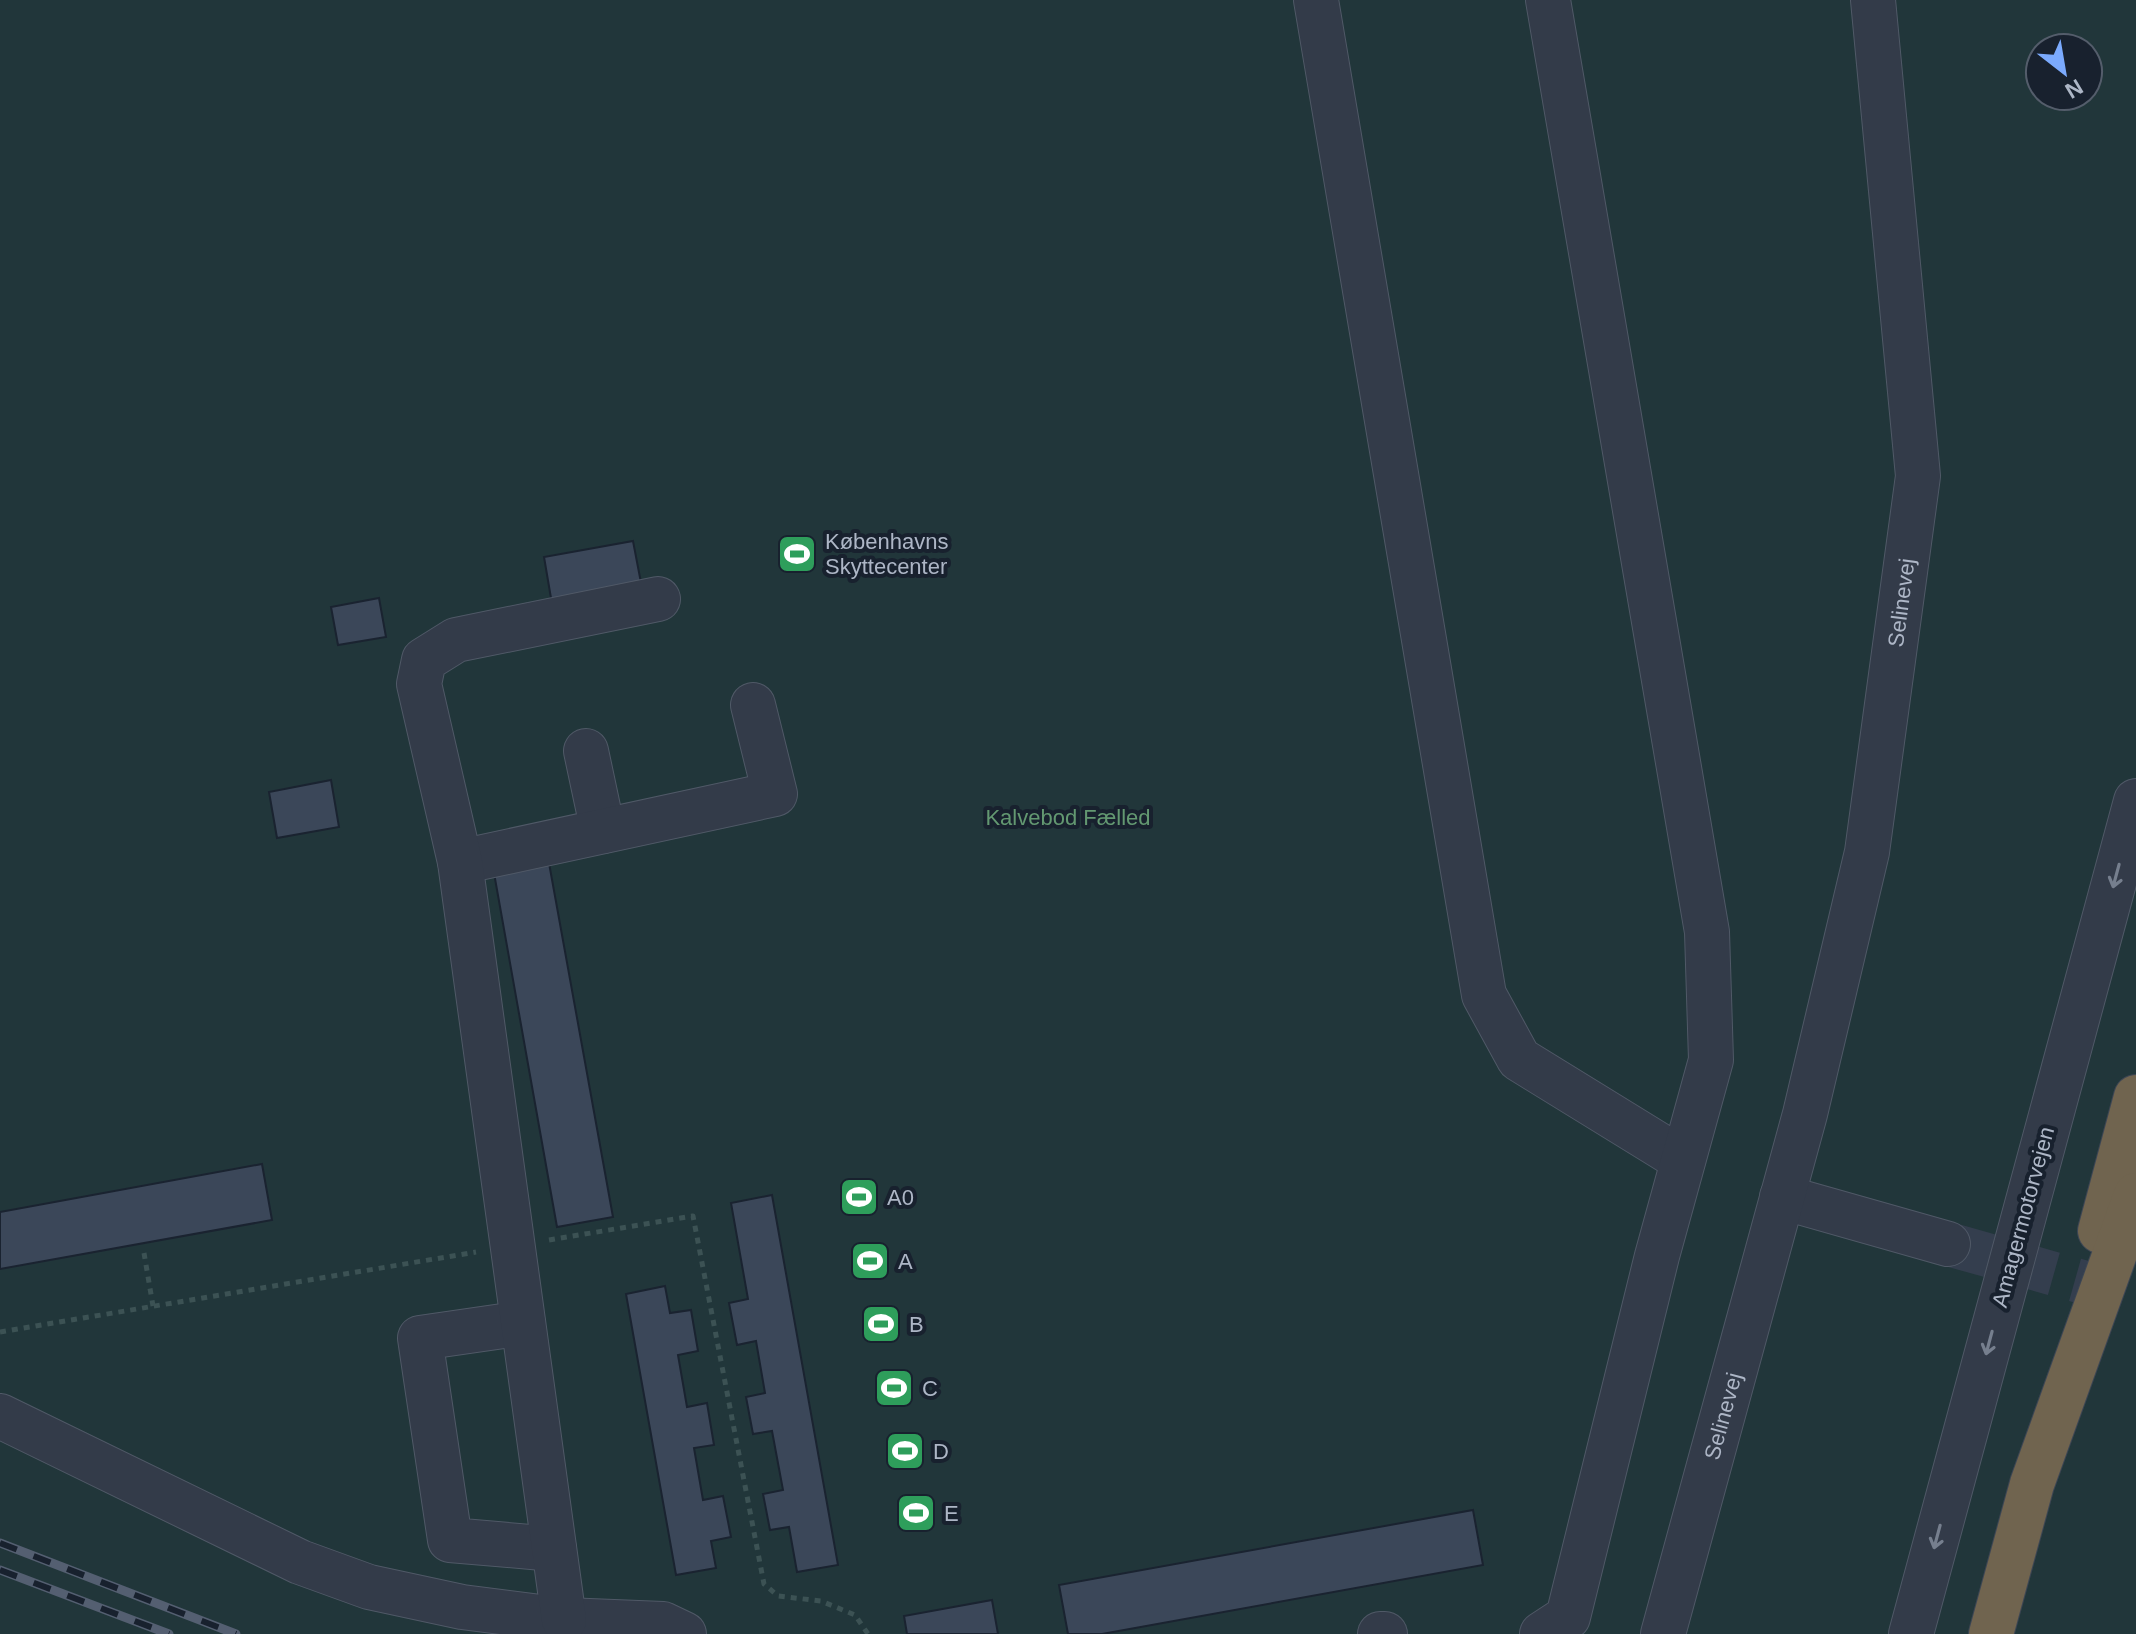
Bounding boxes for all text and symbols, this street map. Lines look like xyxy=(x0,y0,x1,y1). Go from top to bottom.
north arrow xyxy=(2024,32,2104,112)
text: N xyxy=(2061,74,2087,104)
place label: Københavns Skyttecenter xyxy=(825,529,949,579)
sports icon: Københavns Skyttecenter xyxy=(776,533,818,575)
street label: Selinevej xyxy=(1882,557,1919,649)
park label: Kalvebod Fælled xyxy=(985,805,1151,830)
one-way arrow xyxy=(2107,862,2122,888)
street label: Amagermotorvejen xyxy=(1987,1124,2059,1310)
sports icon: A0 xyxy=(838,1176,880,1218)
place label: A0 xyxy=(887,1185,914,1210)
sports icon: A xyxy=(849,1240,891,1282)
place label: A xyxy=(898,1249,913,1274)
sports icon: B xyxy=(860,1303,902,1345)
place label: B xyxy=(909,1312,924,1337)
one-way arrow xyxy=(1981,1330,1996,1356)
sports icon: C xyxy=(873,1367,915,1409)
street label: Selinevej xyxy=(1699,1370,1746,1462)
place label: C xyxy=(922,1376,938,1401)
sports icon: D xyxy=(884,1430,926,1472)
place label: D xyxy=(933,1439,949,1464)
sports icon: E xyxy=(895,1492,937,1534)
place label: E xyxy=(944,1501,959,1526)
one-way arrow xyxy=(1929,1523,1944,1549)

